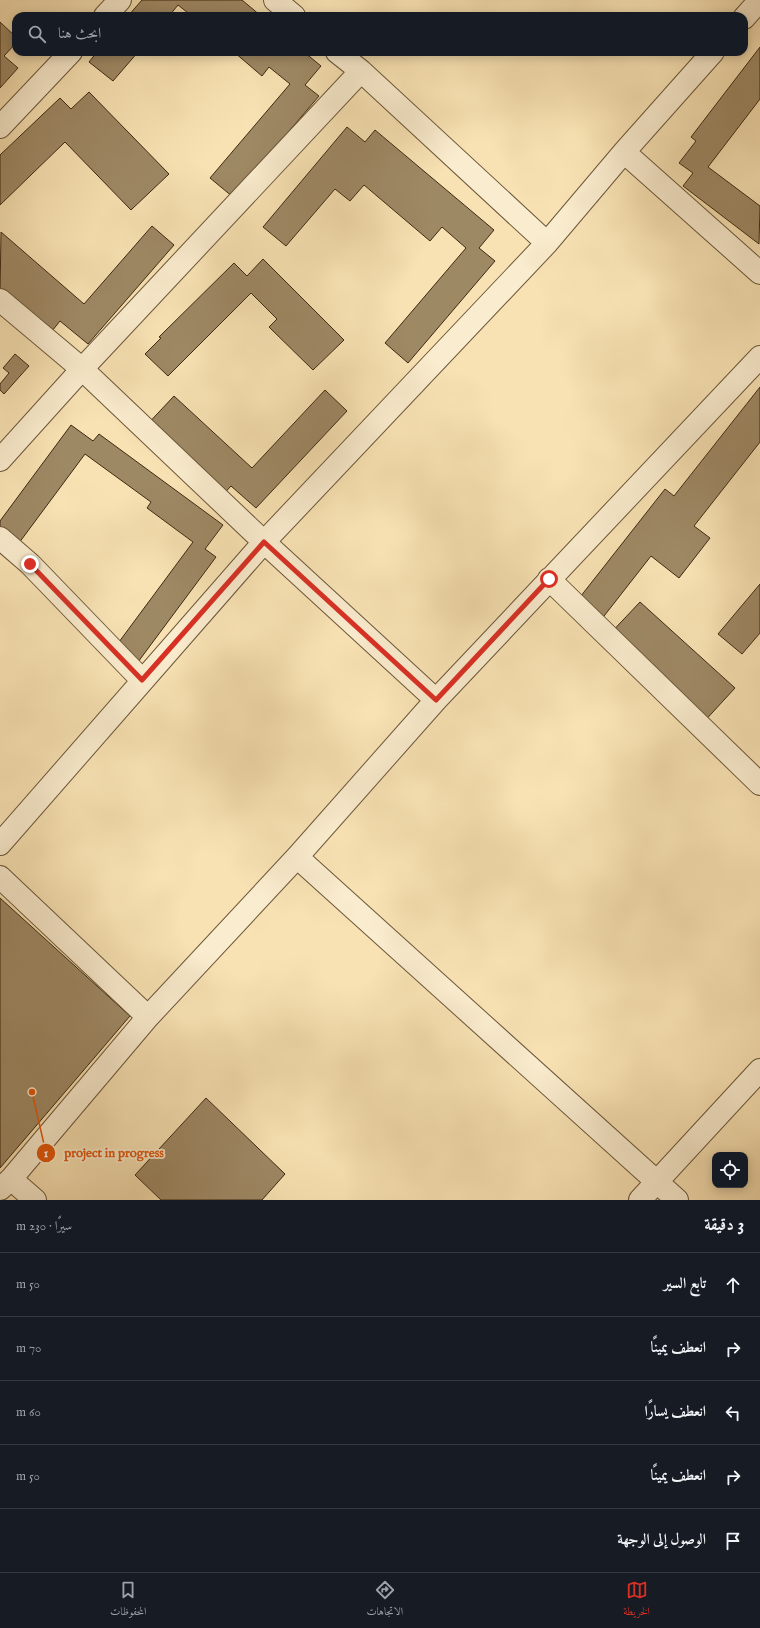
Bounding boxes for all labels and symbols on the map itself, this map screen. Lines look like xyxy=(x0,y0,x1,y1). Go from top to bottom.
route end xyxy=(21,555,39,573)
route start xyxy=(540,570,558,588)
callout: project in progress xyxy=(36,1140,172,1165)
text: project in progress xyxy=(63,1145,164,1162)
text: 1 xyxy=(44,1146,49,1161)

